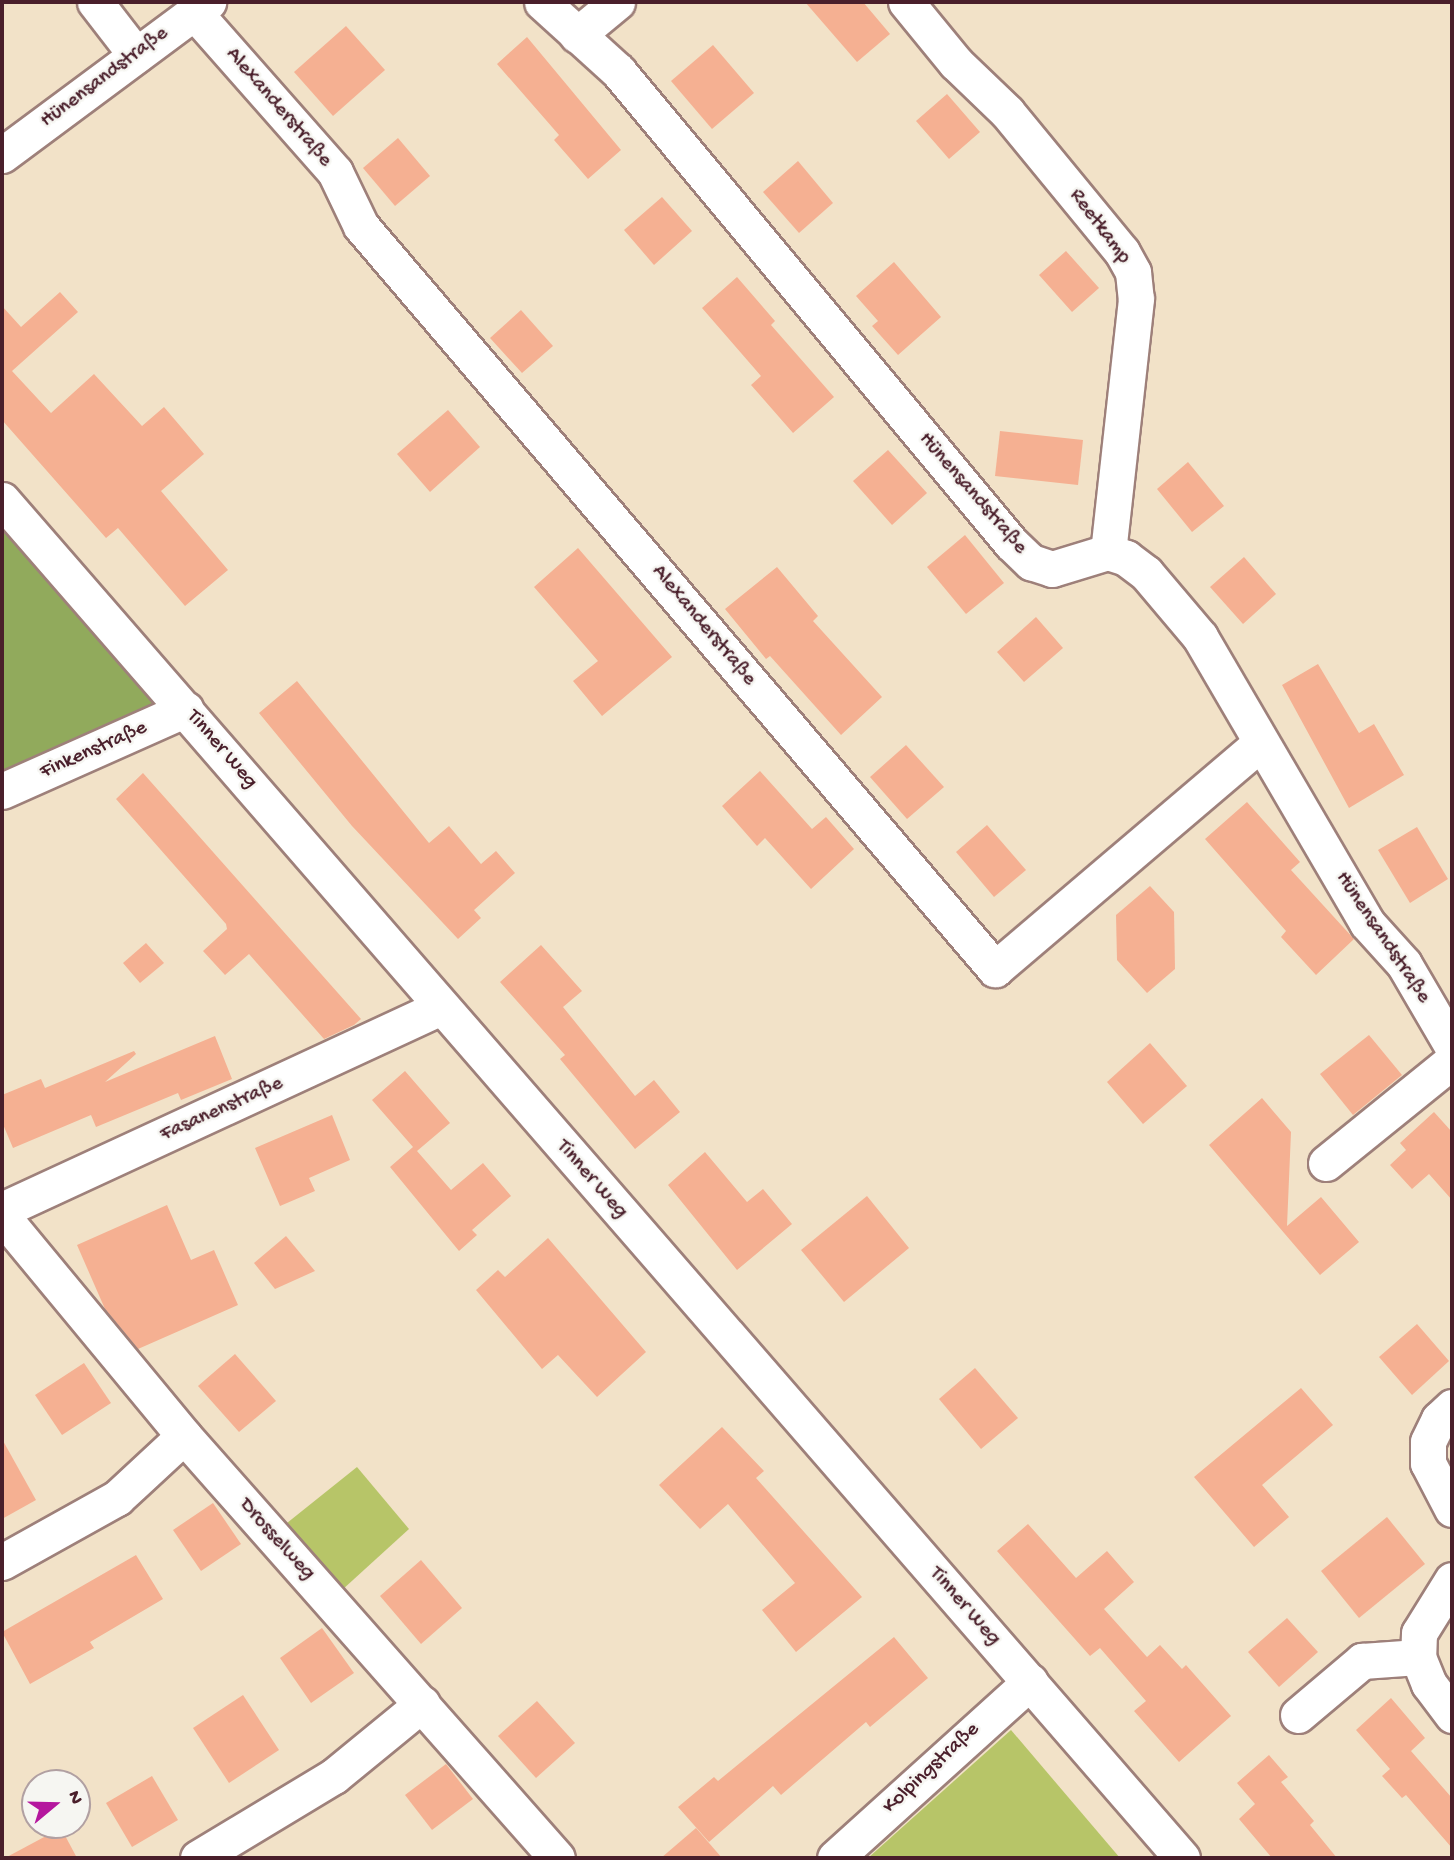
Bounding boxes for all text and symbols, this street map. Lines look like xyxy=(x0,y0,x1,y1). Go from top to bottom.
street label: Hünensandstraße xyxy=(36,22,174,134)
street label: Alexanderstraße xyxy=(219,43,337,173)
street label: Reetkamp xyxy=(1063,184,1135,270)
street label: Hünensandstraße xyxy=(912,428,1032,560)
street label: Alexanderstraße xyxy=(645,560,761,692)
street label: Tinner Weg xyxy=(180,705,262,795)
street label: Finkenstraße xyxy=(37,716,151,786)
street label: Hünensandstraße xyxy=(1329,867,1435,1009)
street label: Fasanenstraße xyxy=(157,1072,287,1148)
street label: Tinner Weg xyxy=(550,1135,632,1225)
street label: Drosselweg xyxy=(233,1494,319,1586)
street label: Tinner Weg xyxy=(923,1562,1005,1652)
street label: Kolpingstraße xyxy=(878,1718,986,1820)
north arrow xyxy=(21,1769,91,1839)
text: N xyxy=(62,1788,87,1807)

